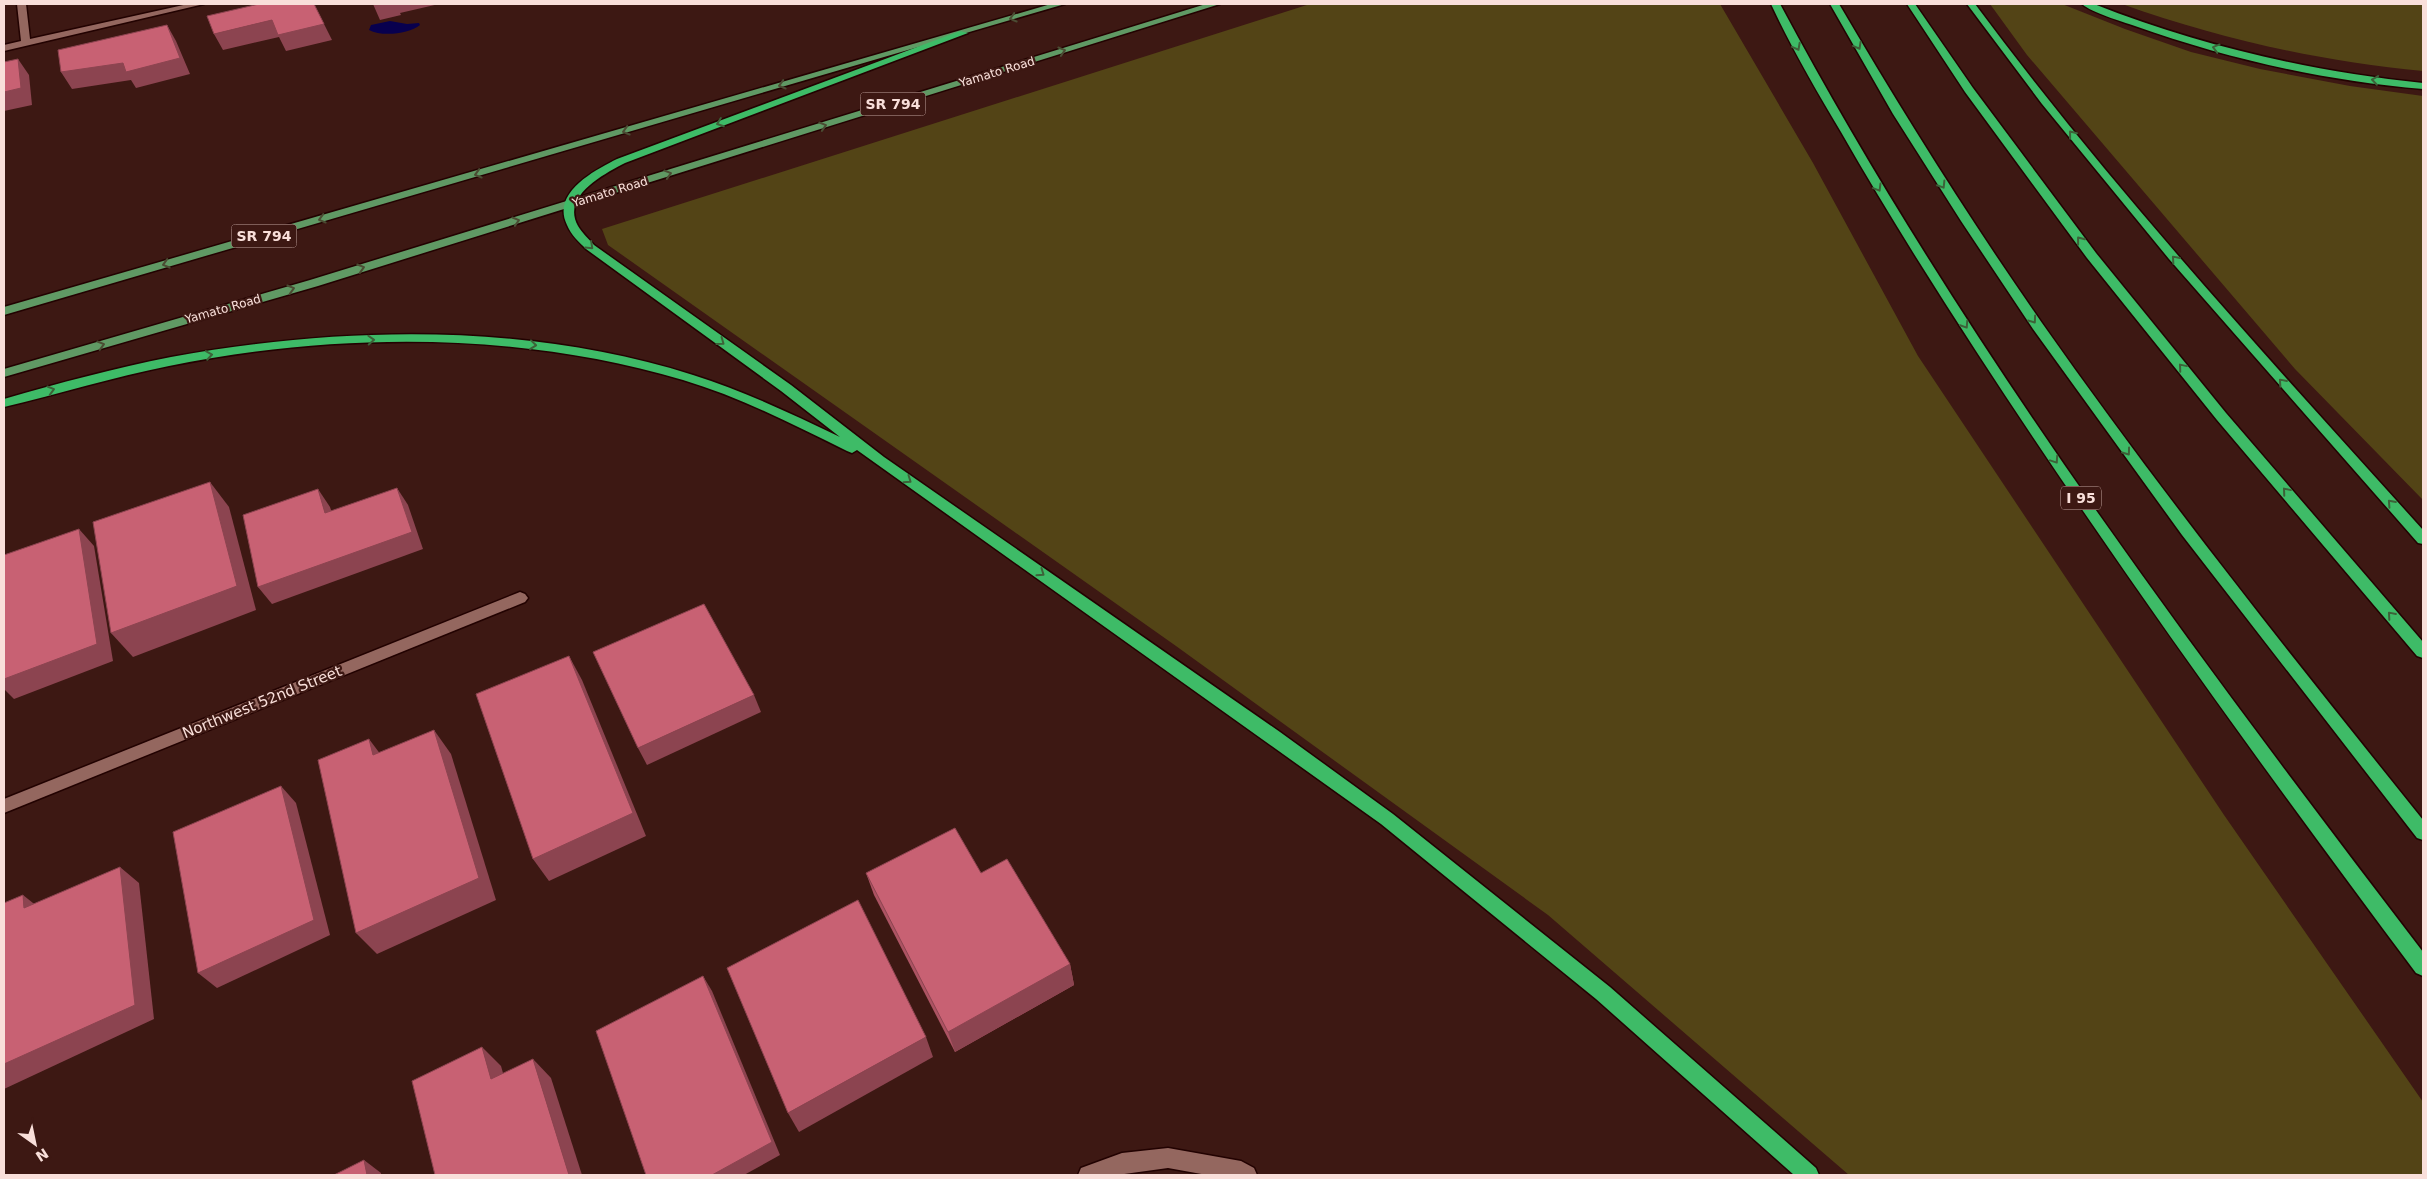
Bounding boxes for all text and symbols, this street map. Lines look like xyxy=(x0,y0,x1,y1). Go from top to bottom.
one-way arrow xyxy=(1010,12,1018,22)
one-way arrow xyxy=(1851,41,1861,50)
one-way arrow xyxy=(1791,42,1801,51)
one-way arrow xyxy=(2211,43,2220,54)
one-way arrow xyxy=(1057,47,1065,57)
street label: Yamato Road xyxy=(957,54,1036,90)
one-way arrow xyxy=(2371,75,2379,86)
one-way arrow xyxy=(778,80,786,90)
road number: SR 794 xyxy=(860,92,926,116)
one-way arrow xyxy=(717,117,725,127)
one-way arrow xyxy=(818,121,827,131)
one-way arrow xyxy=(622,125,630,135)
one-way arrow xyxy=(2069,131,2077,140)
one-way arrow xyxy=(474,168,482,178)
one-way arrow xyxy=(663,170,671,180)
street label: Yamato Road xyxy=(570,174,649,210)
one-way arrow xyxy=(1936,180,1945,189)
one-way arrow xyxy=(1872,182,1882,191)
one-way arrow xyxy=(318,213,326,223)
one-way arrow xyxy=(512,216,520,226)
road number: SR 794 xyxy=(232,225,296,248)
one-way arrow xyxy=(2077,237,2085,246)
one-way arrow xyxy=(584,240,593,249)
one-way arrow xyxy=(2172,256,2181,265)
one-way arrow xyxy=(162,259,170,269)
one-way arrow xyxy=(356,264,365,274)
one-way arrow xyxy=(286,285,294,295)
street label: Yamato Road xyxy=(183,292,262,327)
one-way arrow xyxy=(2027,314,2036,324)
one-way arrow xyxy=(1959,319,1968,329)
one-way arrow xyxy=(367,334,375,345)
one-way arrow xyxy=(715,336,725,345)
one-way arrow xyxy=(529,339,537,350)
one-way arrow xyxy=(96,340,105,350)
one-way arrow xyxy=(206,350,214,361)
one-way arrow xyxy=(2178,363,2187,372)
one-way arrow xyxy=(2279,378,2288,387)
one-way arrow xyxy=(46,385,54,395)
one-way arrow xyxy=(2121,446,2130,456)
one-way arrow xyxy=(2049,455,2059,464)
one-way arrow xyxy=(902,474,911,483)
road number: I 95 xyxy=(2061,486,2101,509)
one-way arrow xyxy=(2282,488,2291,497)
one-way arrow xyxy=(2387,499,2396,508)
one-way arrow xyxy=(1035,567,1045,576)
one-way arrow xyxy=(2389,612,2397,621)
street label: Northwest 52nd Street xyxy=(180,662,344,742)
north arrow xyxy=(10,1119,60,1169)
text: N xyxy=(33,1145,51,1165)

